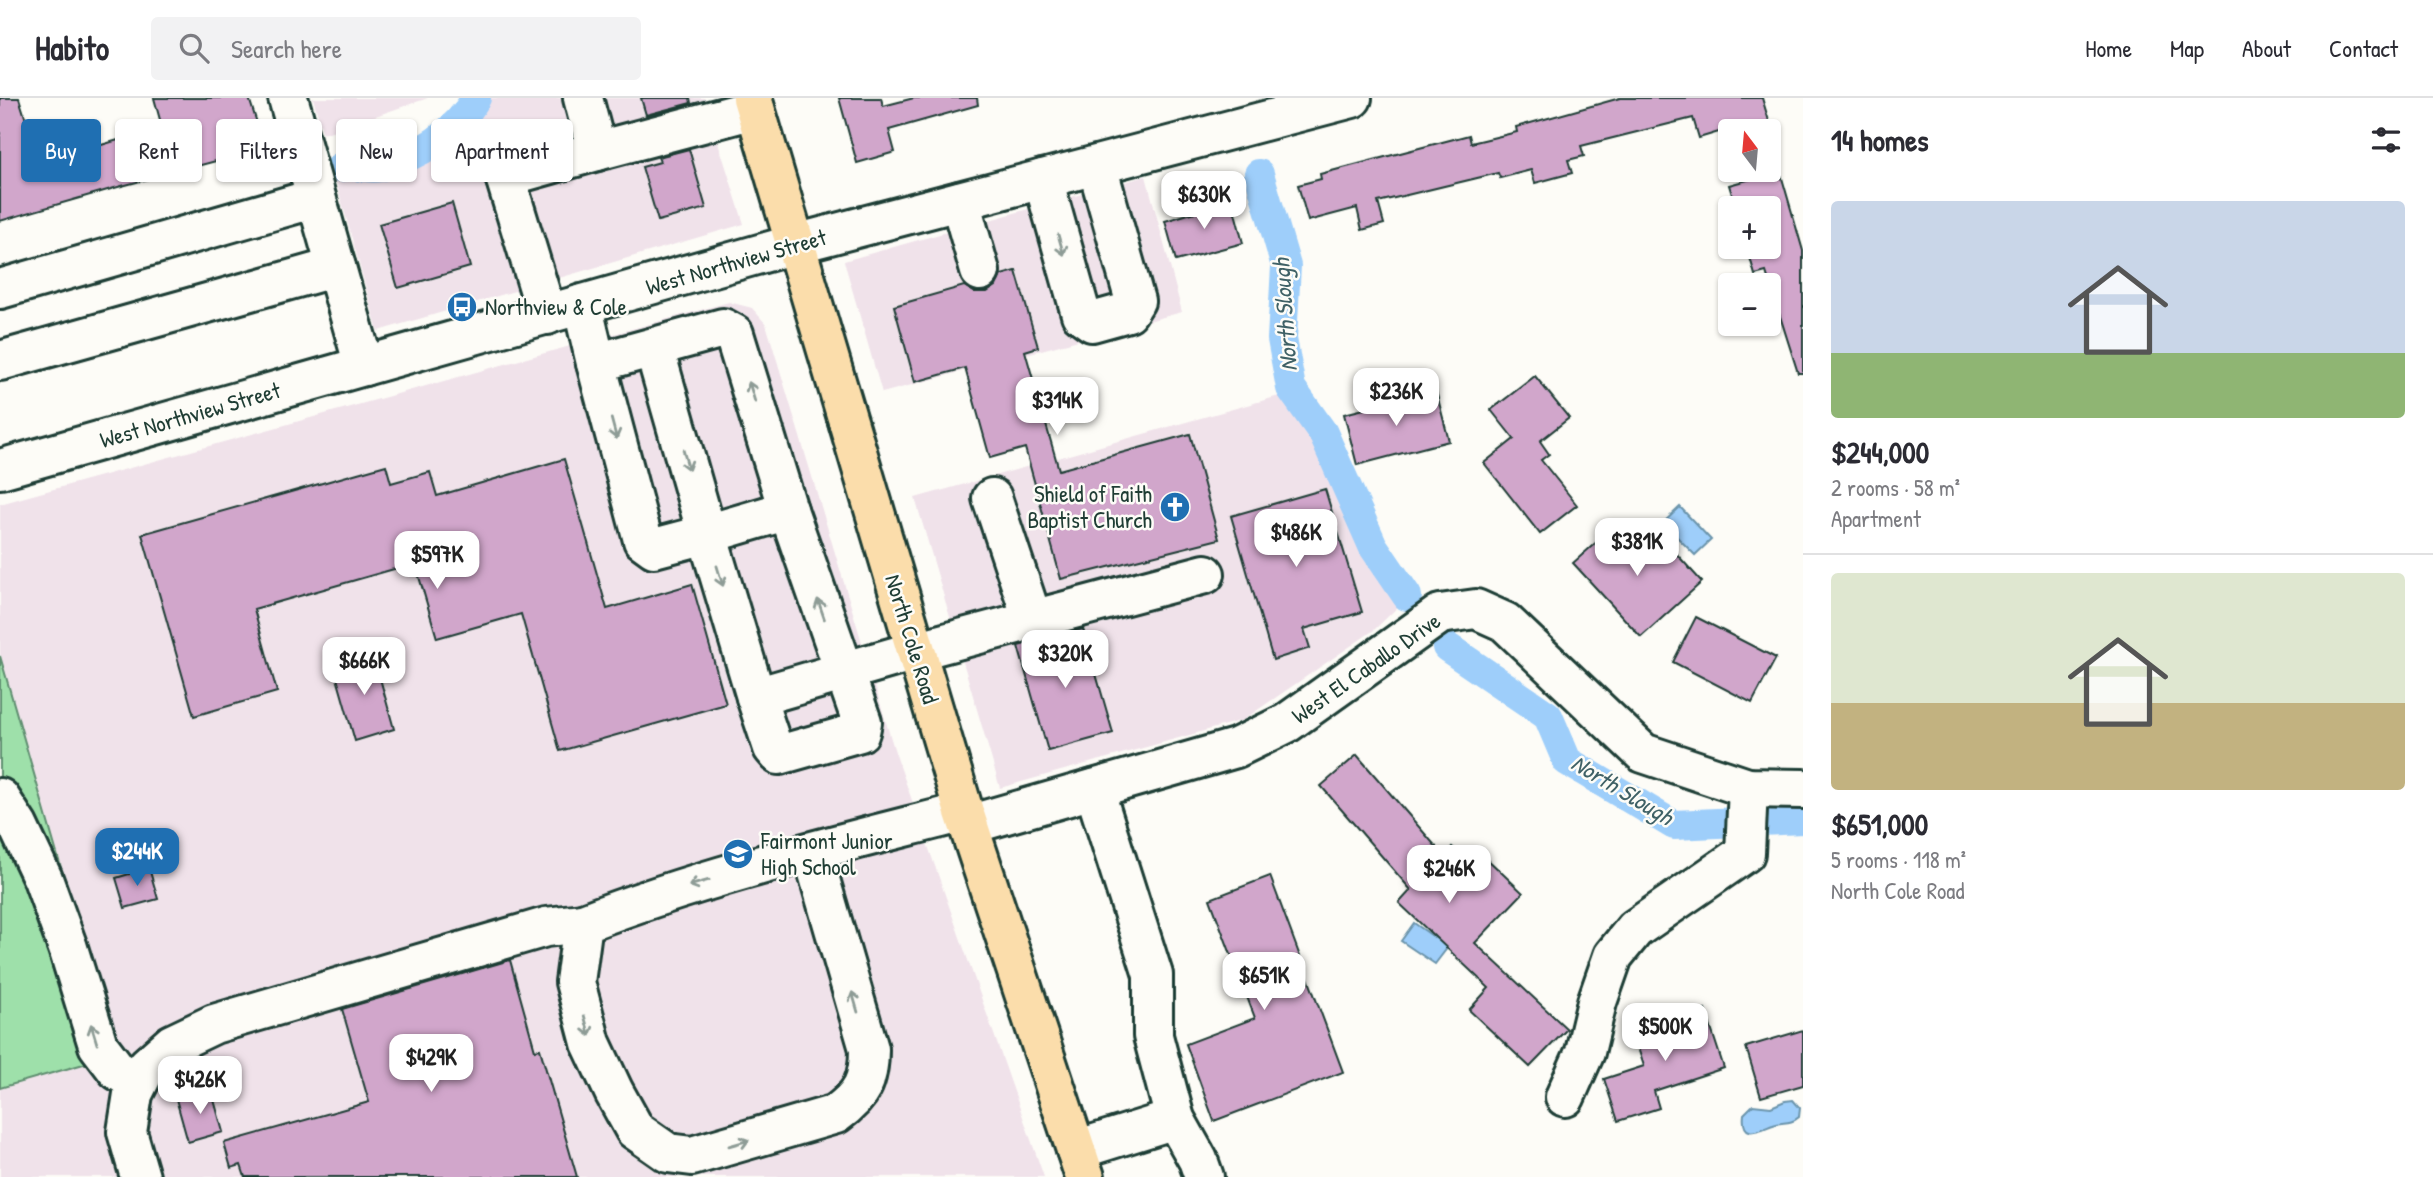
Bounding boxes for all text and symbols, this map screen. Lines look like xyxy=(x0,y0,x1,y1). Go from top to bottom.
search box xyxy=(151,17,641,80)
text: Habito xyxy=(35,26,109,70)
icon: search xyxy=(175,29,213,67)
text: Search here xyxy=(231,31,342,66)
text: Home xyxy=(2085,32,2132,64)
text: Map xyxy=(2170,32,2204,64)
text: About xyxy=(2242,32,2291,64)
text: Contact xyxy=(2329,32,2398,64)
chip: Buy xyxy=(21,119,101,182)
chip: Rent xyxy=(115,119,202,182)
chip: Filters xyxy=(216,119,322,182)
chip: New xyxy=(336,119,417,182)
chip: Apartment xyxy=(431,119,573,182)
north arrow xyxy=(1718,119,1782,182)
map controls xyxy=(1718,119,1781,336)
text: 14 homes xyxy=(1831,120,1929,160)
icon: filters xyxy=(2367,121,2405,159)
pin: $630K xyxy=(1155,172,1253,231)
text: $630K xyxy=(1177,178,1231,209)
button: + xyxy=(1718,196,1781,259)
street label: West Northview Street xyxy=(642,221,831,302)
one-way arrow xyxy=(1055,233,1068,256)
icon: home xyxy=(2055,247,2181,373)
water label: North Slough xyxy=(1264,256,1305,373)
button: − xyxy=(1718,273,1781,336)
bus stop icon: Northview & Cole xyxy=(445,290,479,324)
place label: Northview & Cole xyxy=(485,291,627,322)
pin: $236K xyxy=(1347,368,1445,428)
street label: West Northview Street xyxy=(96,374,285,455)
text: $236K xyxy=(1369,375,1423,406)
pin: $314K xyxy=(1008,378,1106,437)
one-way arrow xyxy=(744,381,757,403)
text: $314K xyxy=(1032,384,1082,415)
one-way arrow xyxy=(608,417,621,440)
text: $244,000 xyxy=(1831,432,1929,472)
one-way arrow xyxy=(681,449,694,471)
text: 2 rooms · 58 m² xyxy=(1831,472,1960,503)
place label: Shield of Faith Baptist Church xyxy=(1027,478,1152,535)
church icon: Shield of Faith Baptist Church xyxy=(1158,490,1192,524)
text: Apartment xyxy=(1831,503,1921,534)
pin: $486K xyxy=(1247,510,1345,569)
text: $486K xyxy=(1270,516,1322,547)
pin: $381K xyxy=(1588,518,1686,578)
text: $381K xyxy=(1611,525,1663,556)
pin: $597K xyxy=(388,532,486,591)
text: $597K xyxy=(410,538,464,569)
one-way arrow xyxy=(714,565,727,587)
street label: North Cole Road xyxy=(878,571,947,707)
one-way arrow xyxy=(814,598,826,620)
street label: West El Caballo Drive xyxy=(1285,605,1446,730)
icon: home xyxy=(2055,619,2181,745)
pin: $320K xyxy=(1016,630,1114,690)
text: $320K xyxy=(1037,637,1093,668)
pin: $666K xyxy=(315,638,413,697)
text: $666K xyxy=(338,644,390,675)
water label: North Slough xyxy=(1565,746,1681,834)
text: $651,000 xyxy=(1831,804,1928,844)
place label: Fairmont Junior High School xyxy=(760,825,893,882)
pin: $244K xyxy=(88,828,186,888)
text: $244K xyxy=(111,835,163,866)
school or university icon: Fairmont Junior High School xyxy=(721,837,755,871)
text: 5 rooms · 118 m² xyxy=(1831,844,1966,875)
pin: $246K xyxy=(1400,846,1498,905)
text: $246K xyxy=(1423,852,1475,883)
text: North Cole Road xyxy=(1831,875,1964,906)
one-way arrow xyxy=(688,878,710,891)
pin: $651K xyxy=(1215,953,1313,1012)
text: $651K xyxy=(1239,959,1289,990)
one-way arrow xyxy=(848,991,861,1014)
pin: $500K xyxy=(1616,1004,1714,1063)
text: $500K xyxy=(1638,1010,1692,1041)
one-way arrow xyxy=(581,1015,594,1037)
one-way arrow xyxy=(87,1023,100,1045)
pin: $429K xyxy=(382,1034,480,1094)
text: $429K xyxy=(405,1041,457,1072)
pin: $426K xyxy=(151,1056,249,1116)
text: $426K xyxy=(174,1063,226,1094)
one-way arrow xyxy=(728,1135,750,1148)

